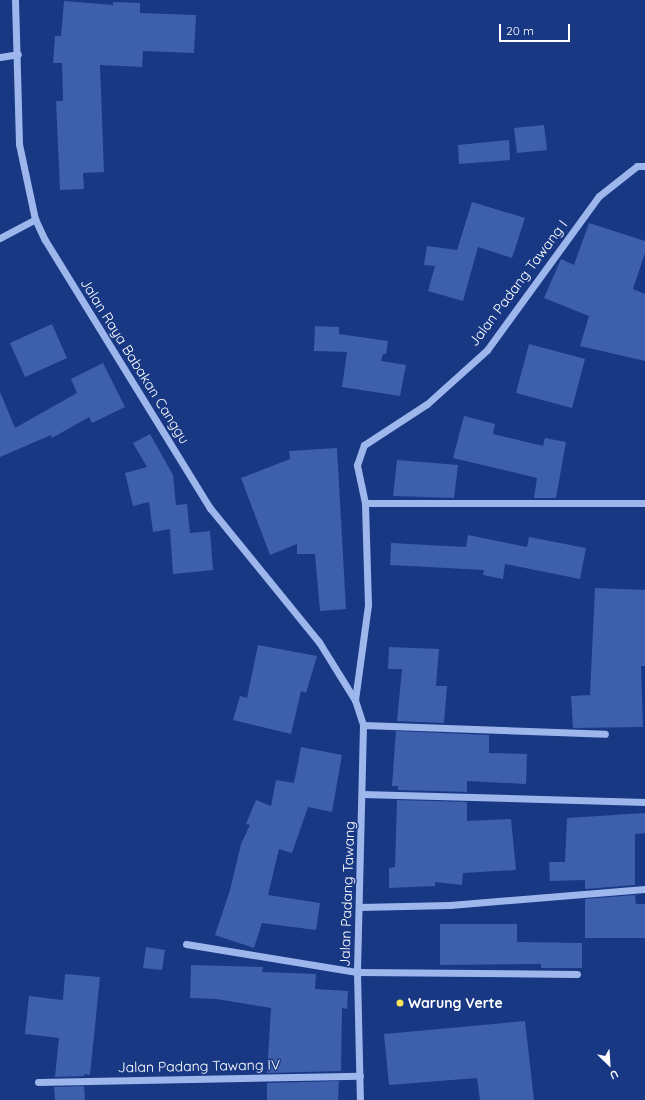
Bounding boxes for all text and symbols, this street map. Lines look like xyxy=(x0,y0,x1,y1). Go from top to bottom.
scale bar xyxy=(501,16,572,42)
text: 20 m xyxy=(506,23,534,38)
street label: Jalan Padang Tawang I xyxy=(465,217,571,349)
street label: Jalan Raya Babakan Canggu xyxy=(77,275,193,447)
street label: Jalan Padang Tawang xyxy=(336,821,358,967)
place label: Warung Verte xyxy=(408,995,503,1011)
marker: Warung Verte xyxy=(395,998,405,1008)
north arrow xyxy=(589,1044,629,1084)
street label: Jalan Padang Tawang IV xyxy=(118,1056,280,1076)
text: U xyxy=(608,1067,621,1083)

